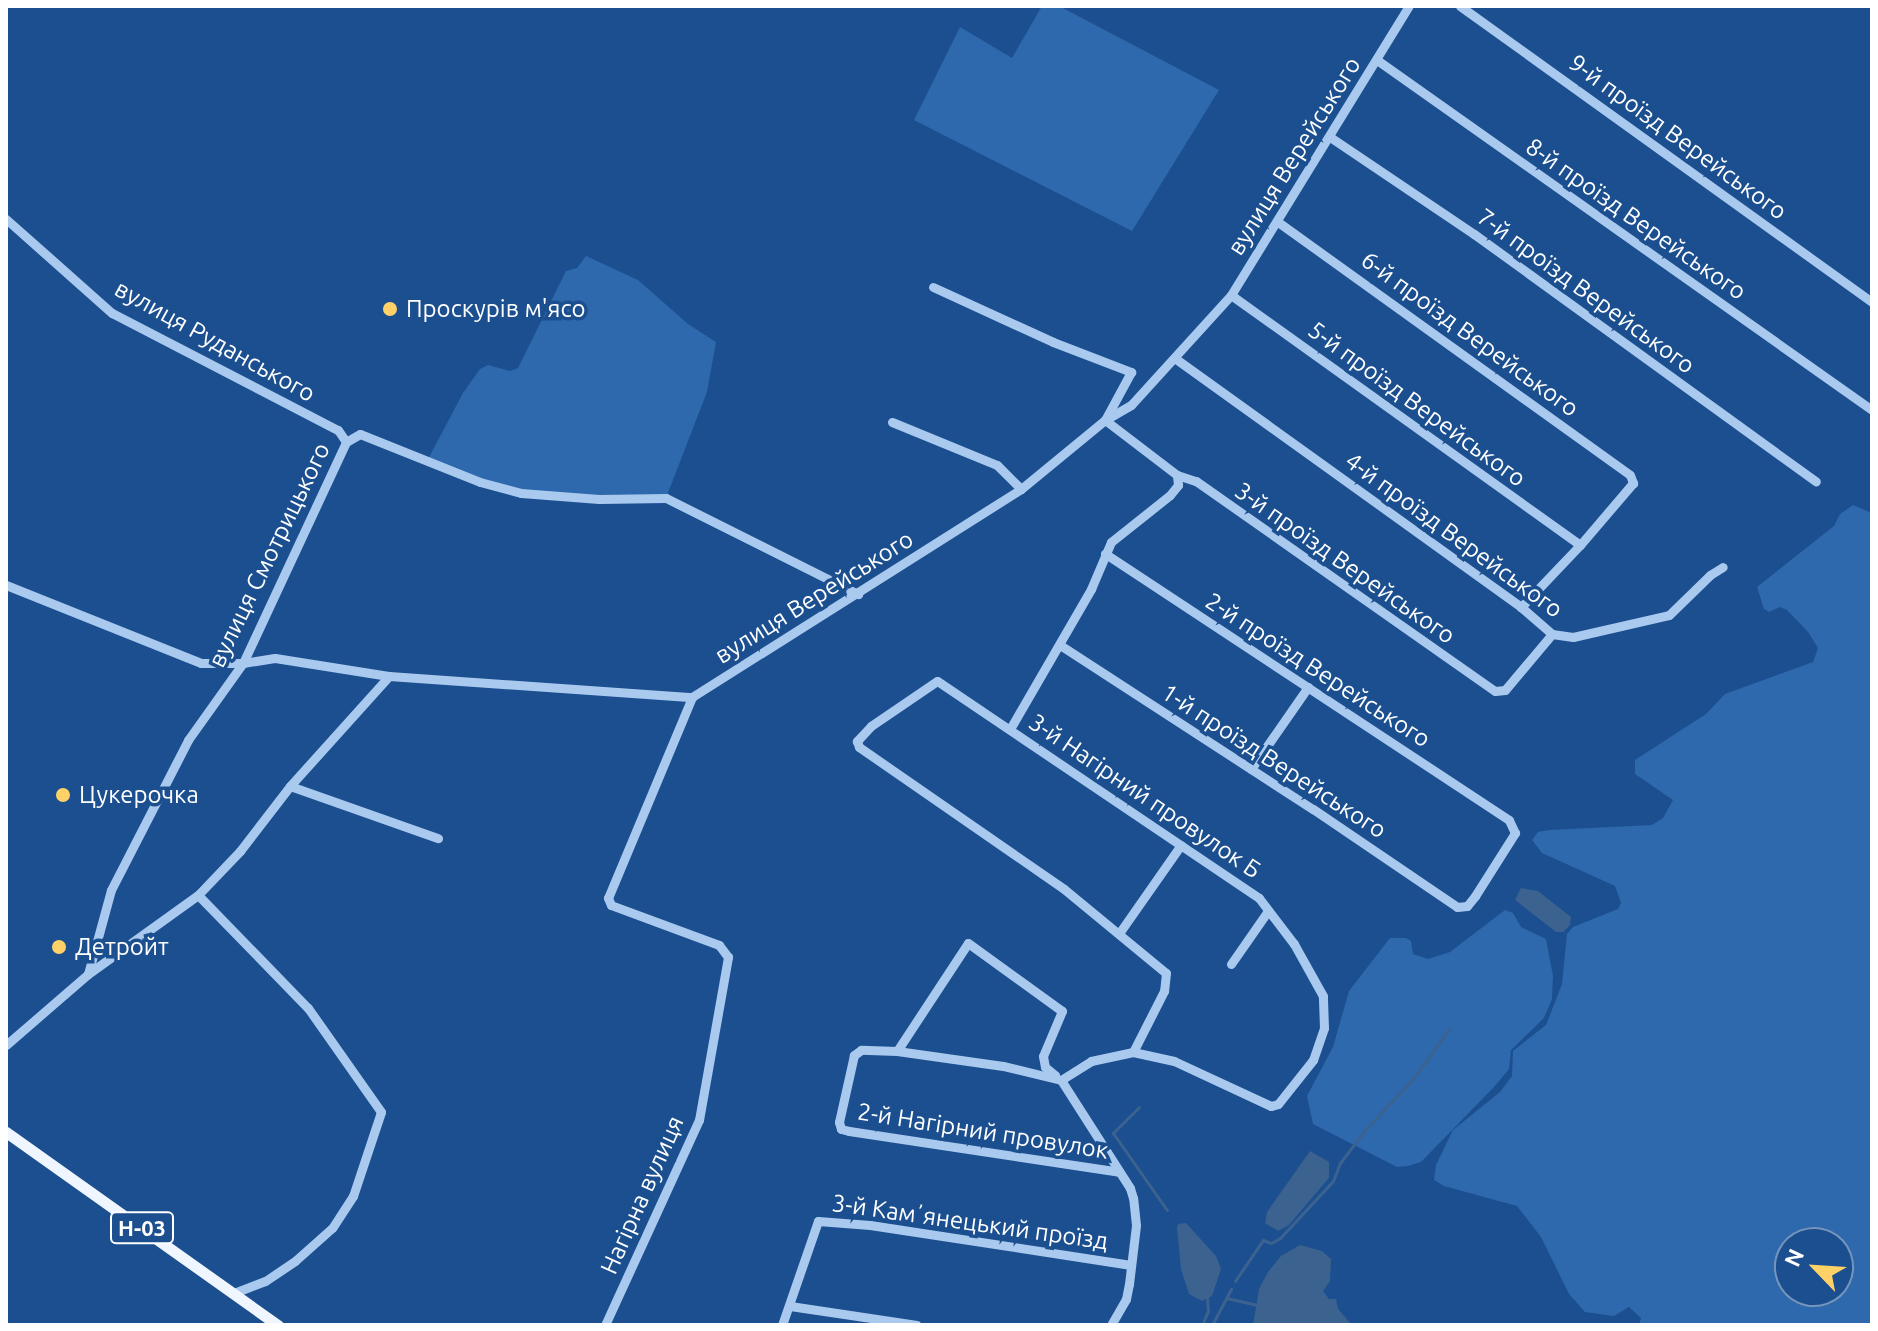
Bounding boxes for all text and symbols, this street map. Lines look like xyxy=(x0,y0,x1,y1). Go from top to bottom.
street label: 9-й проїзд Верейського xyxy=(1563,48,1793,226)
street label: вулиця Верейського xyxy=(1221,52,1367,260)
street label: 8-й проїзд Верейського xyxy=(1520,132,1752,306)
street label: 7-й проїзд Верейського xyxy=(1471,202,1701,380)
street label: 6-й проїзд Верейського xyxy=(1355,245,1585,423)
street label: вулиця Руданського xyxy=(110,274,320,408)
place label: Проскурів м'ясо xyxy=(406,295,586,323)
marker: Проскурів м'ясо xyxy=(381,300,399,318)
street label: 5-й проїзд Верейського xyxy=(1302,315,1532,493)
street label: вулиця Смотрицького xyxy=(202,438,336,672)
street label: 4-й проїзд Верейського xyxy=(1339,446,1569,624)
street label: 3-й проїзд Верейського xyxy=(1229,476,1461,650)
street label: вулиця Верейського xyxy=(710,524,918,670)
street label: 2-й проїзд Верейського xyxy=(1200,587,1436,753)
street label: 1-й проїзд Верейського xyxy=(1156,678,1392,844)
street label: 3-й Нагірний провулок Б xyxy=(1023,708,1267,884)
place label: Цукерочка xyxy=(79,781,199,809)
marker: Цукерочка xyxy=(54,786,72,804)
place label: Детройт xyxy=(75,933,169,961)
marker: Детройт xyxy=(50,938,68,956)
street label: 2-й Нагірний провулок xyxy=(856,1097,1110,1165)
street label: Нагірна вулиця xyxy=(594,1112,690,1278)
street label: 3-й Камʼянецький проїзд xyxy=(830,1188,1110,1256)
road number: Н-03 xyxy=(110,1210,174,1246)
north arrow xyxy=(1774,1227,1854,1307)
text: N xyxy=(1779,1245,1808,1270)

